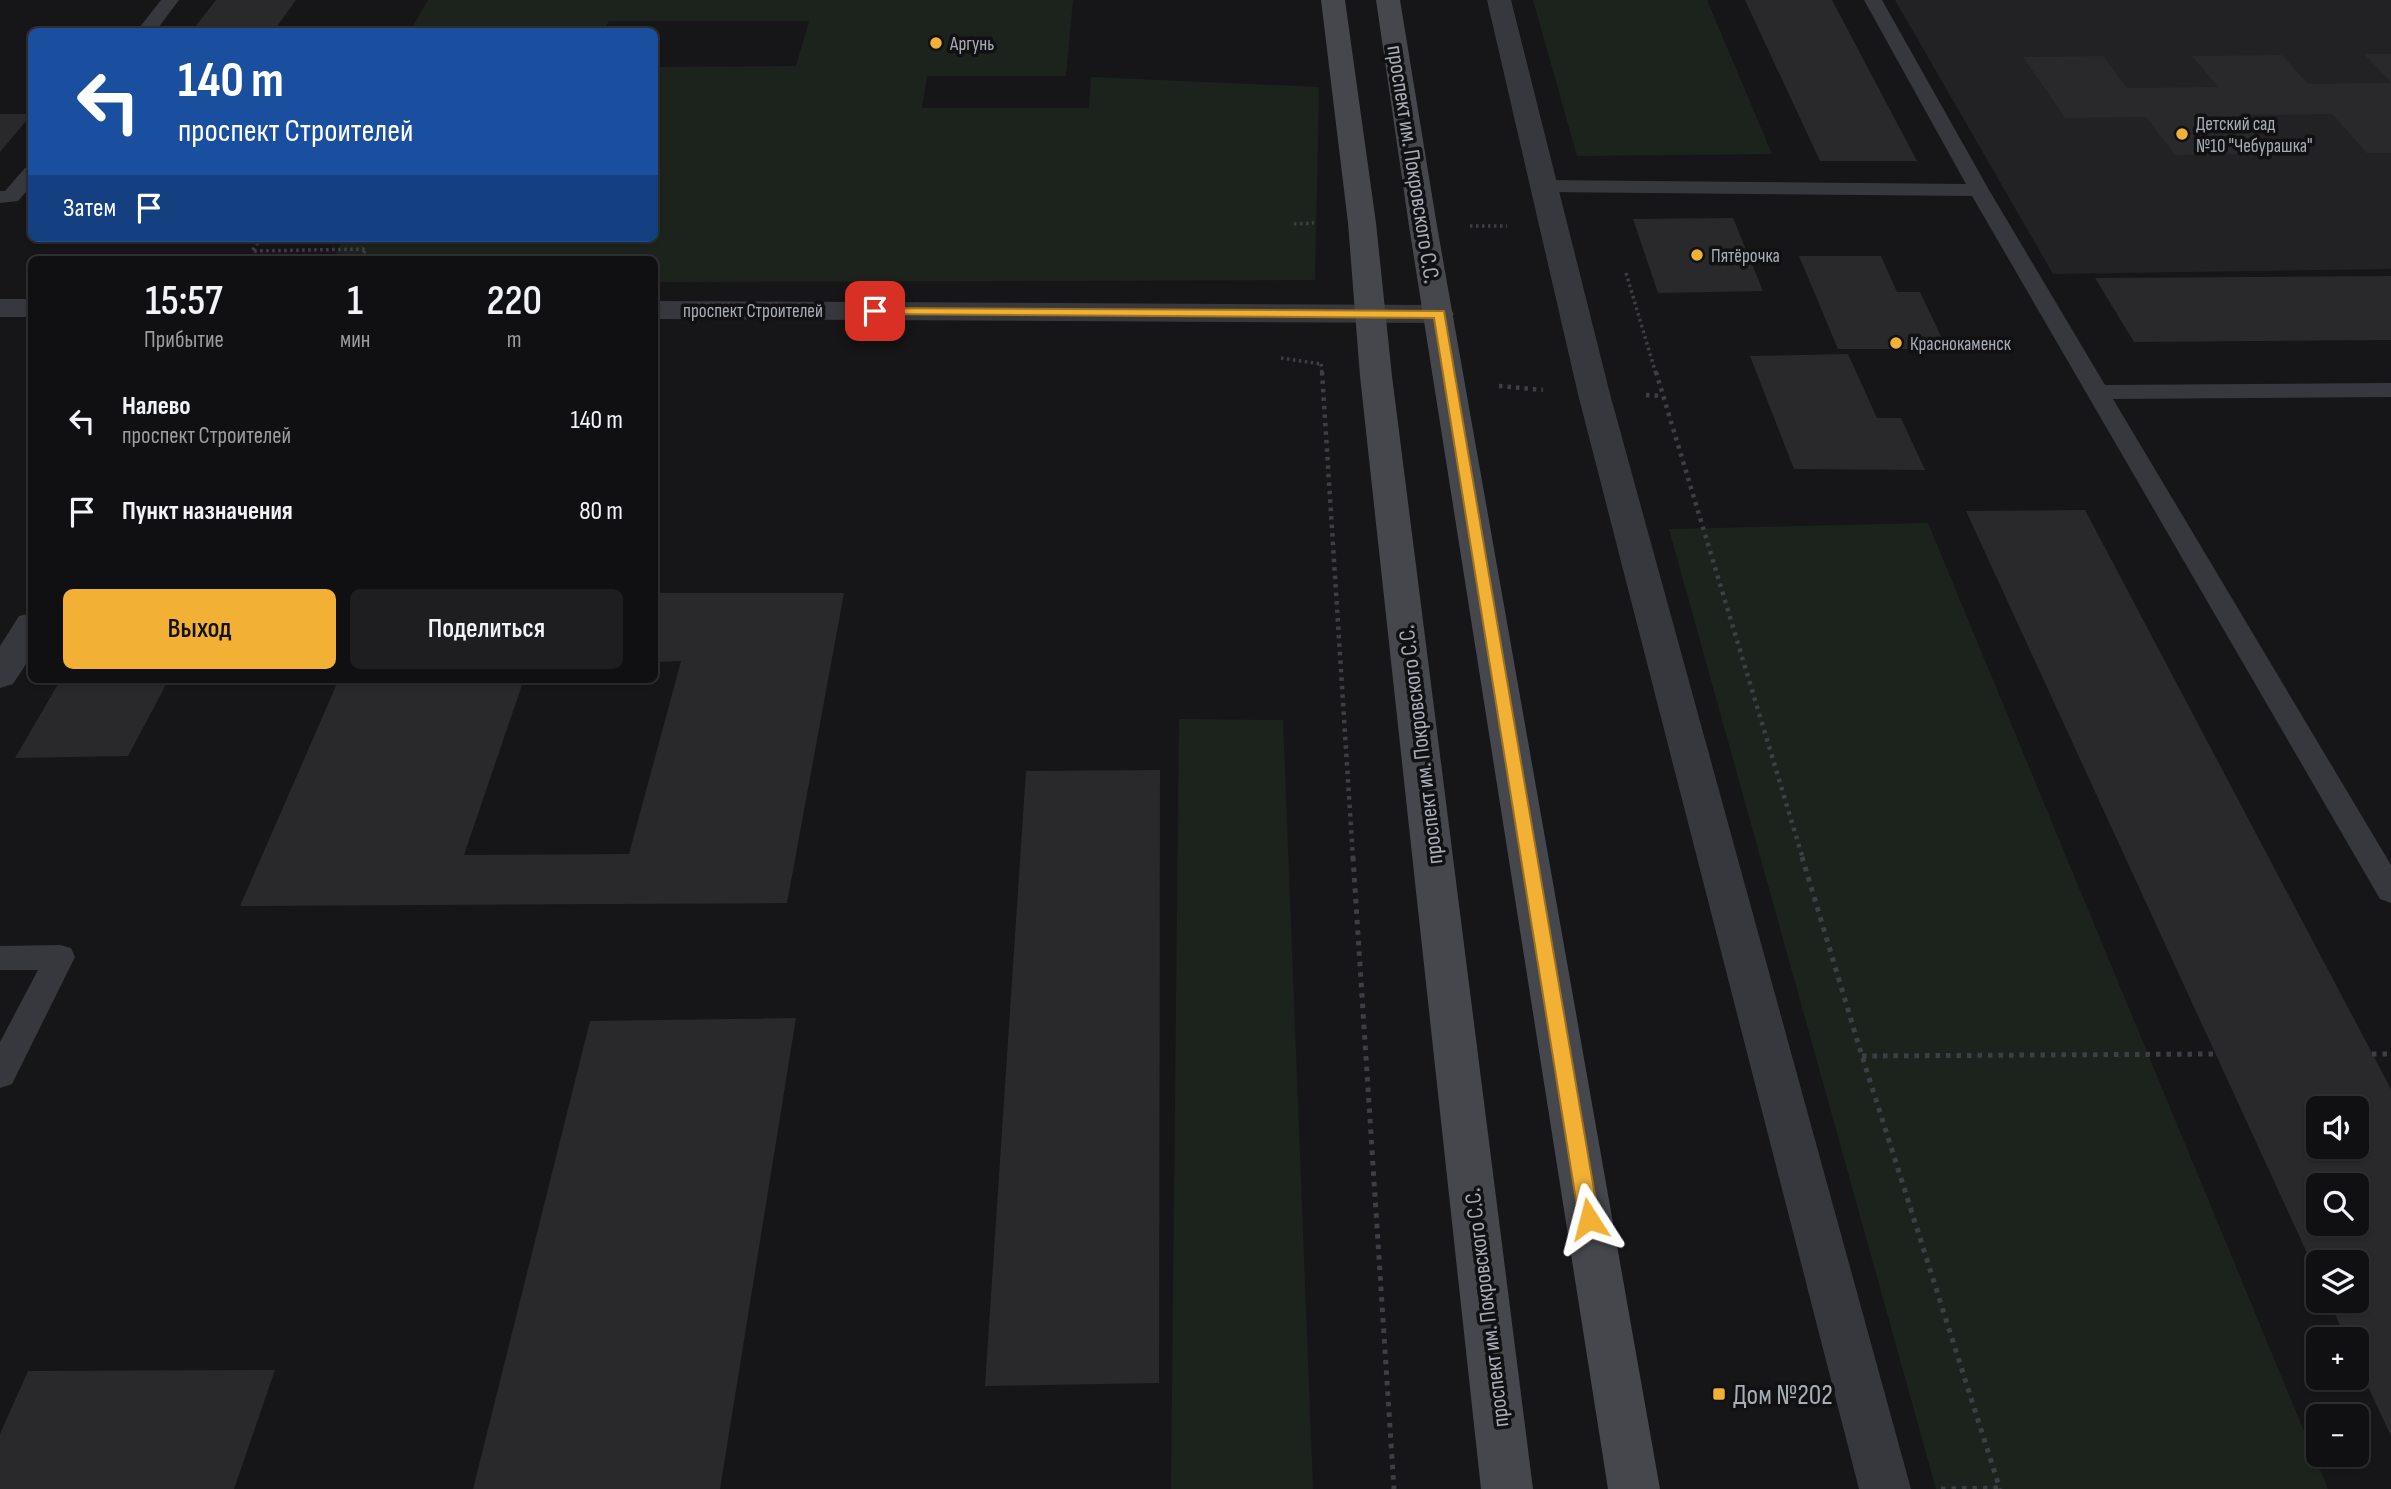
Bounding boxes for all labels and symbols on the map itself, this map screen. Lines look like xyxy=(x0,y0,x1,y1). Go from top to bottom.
place label: Аргунь xyxy=(949,33,994,56)
marker: Аргунь xyxy=(928,35,944,51)
street label: проспект им. Покровского С.С. xyxy=(1380,43,1446,285)
place label: Детский сад №10 "Чебурашка" xyxy=(2196,113,2313,158)
marker: Детский сад №10 "Чебурашка" xyxy=(2174,126,2190,142)
place label: Пятёрочка xyxy=(1711,245,1780,268)
marker: Пятёрочка xyxy=(1689,247,1705,263)
pin xyxy=(845,281,905,341)
street label: проспект Строителей xyxy=(683,300,823,323)
place label: Краснокаменск xyxy=(1910,333,2012,356)
marker: Краснокаменск xyxy=(1888,335,1904,351)
street label: проспект им. Покровского С.С. xyxy=(1392,624,1450,866)
position arrow xyxy=(1552,1182,1626,1256)
street label: проспект им. Покровского С.С. xyxy=(1458,1187,1516,1429)
place label: Дом №202 xyxy=(1733,1379,1833,1412)
marker: Дом №202 xyxy=(1711,1386,1727,1402)

